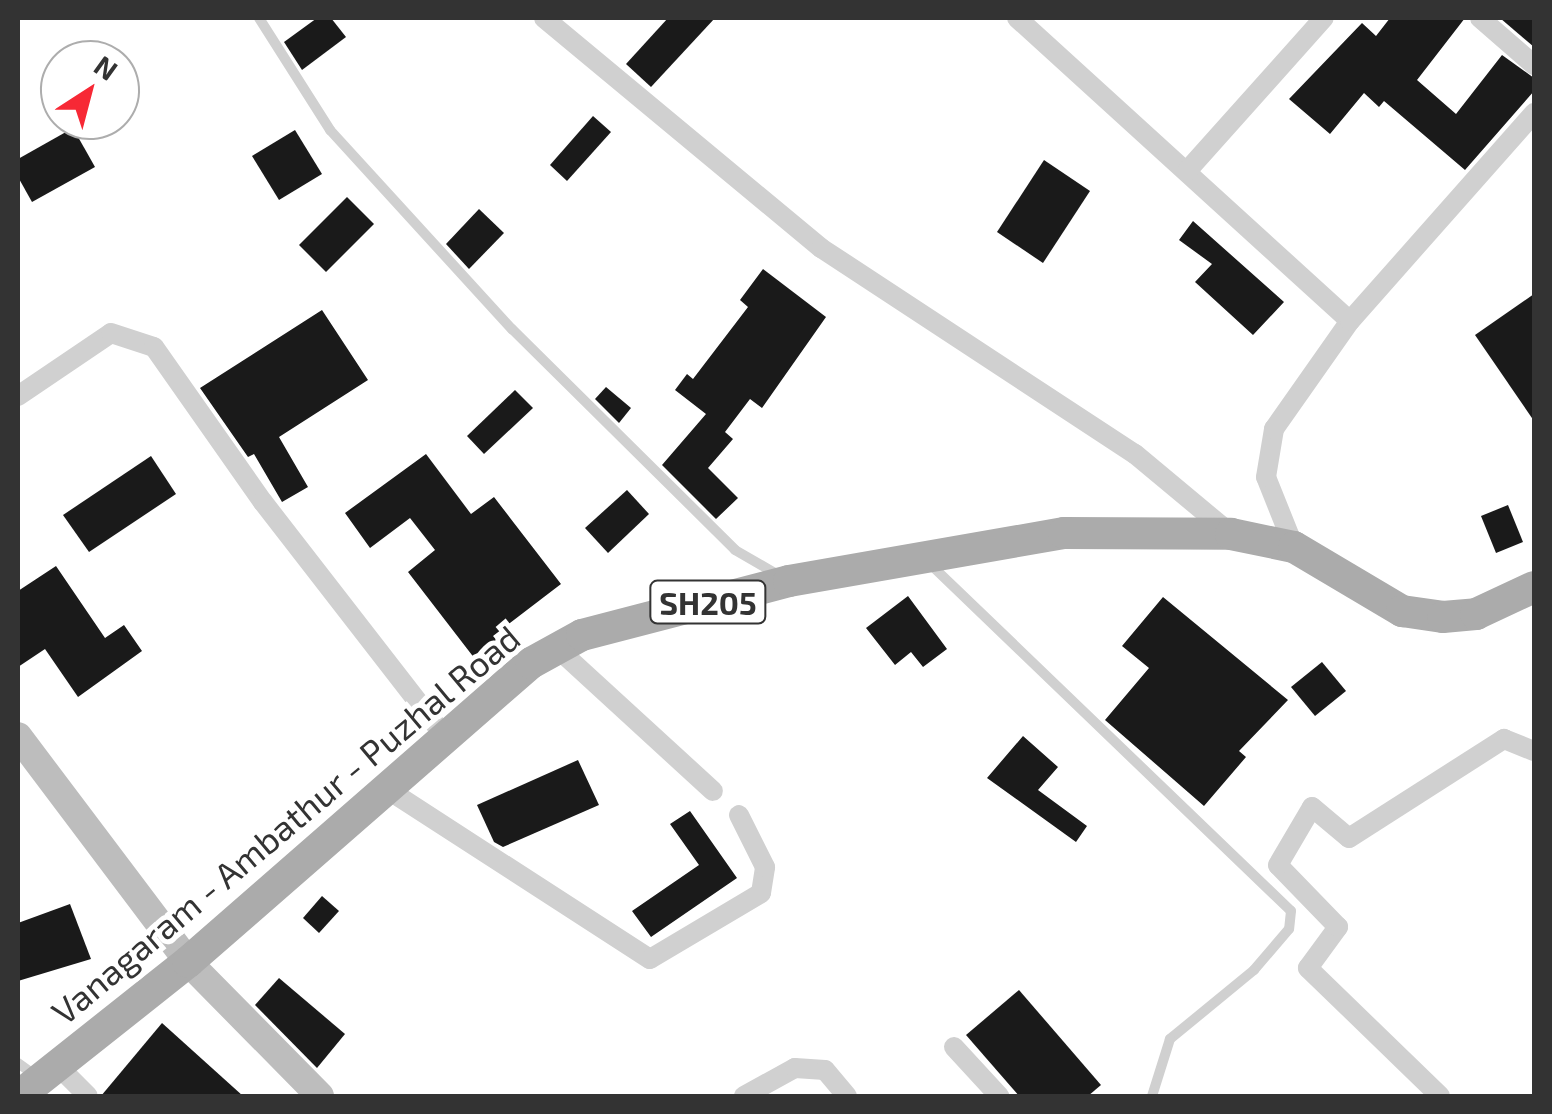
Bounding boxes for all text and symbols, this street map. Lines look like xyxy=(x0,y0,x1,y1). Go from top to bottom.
north arrow xyxy=(40,40,140,140)
text: N xyxy=(88,48,125,87)
road number: SH205 xyxy=(648,575,768,629)
street label: Vanagaram - Ambathur - Puzhal Road xyxy=(42,615,528,1033)

